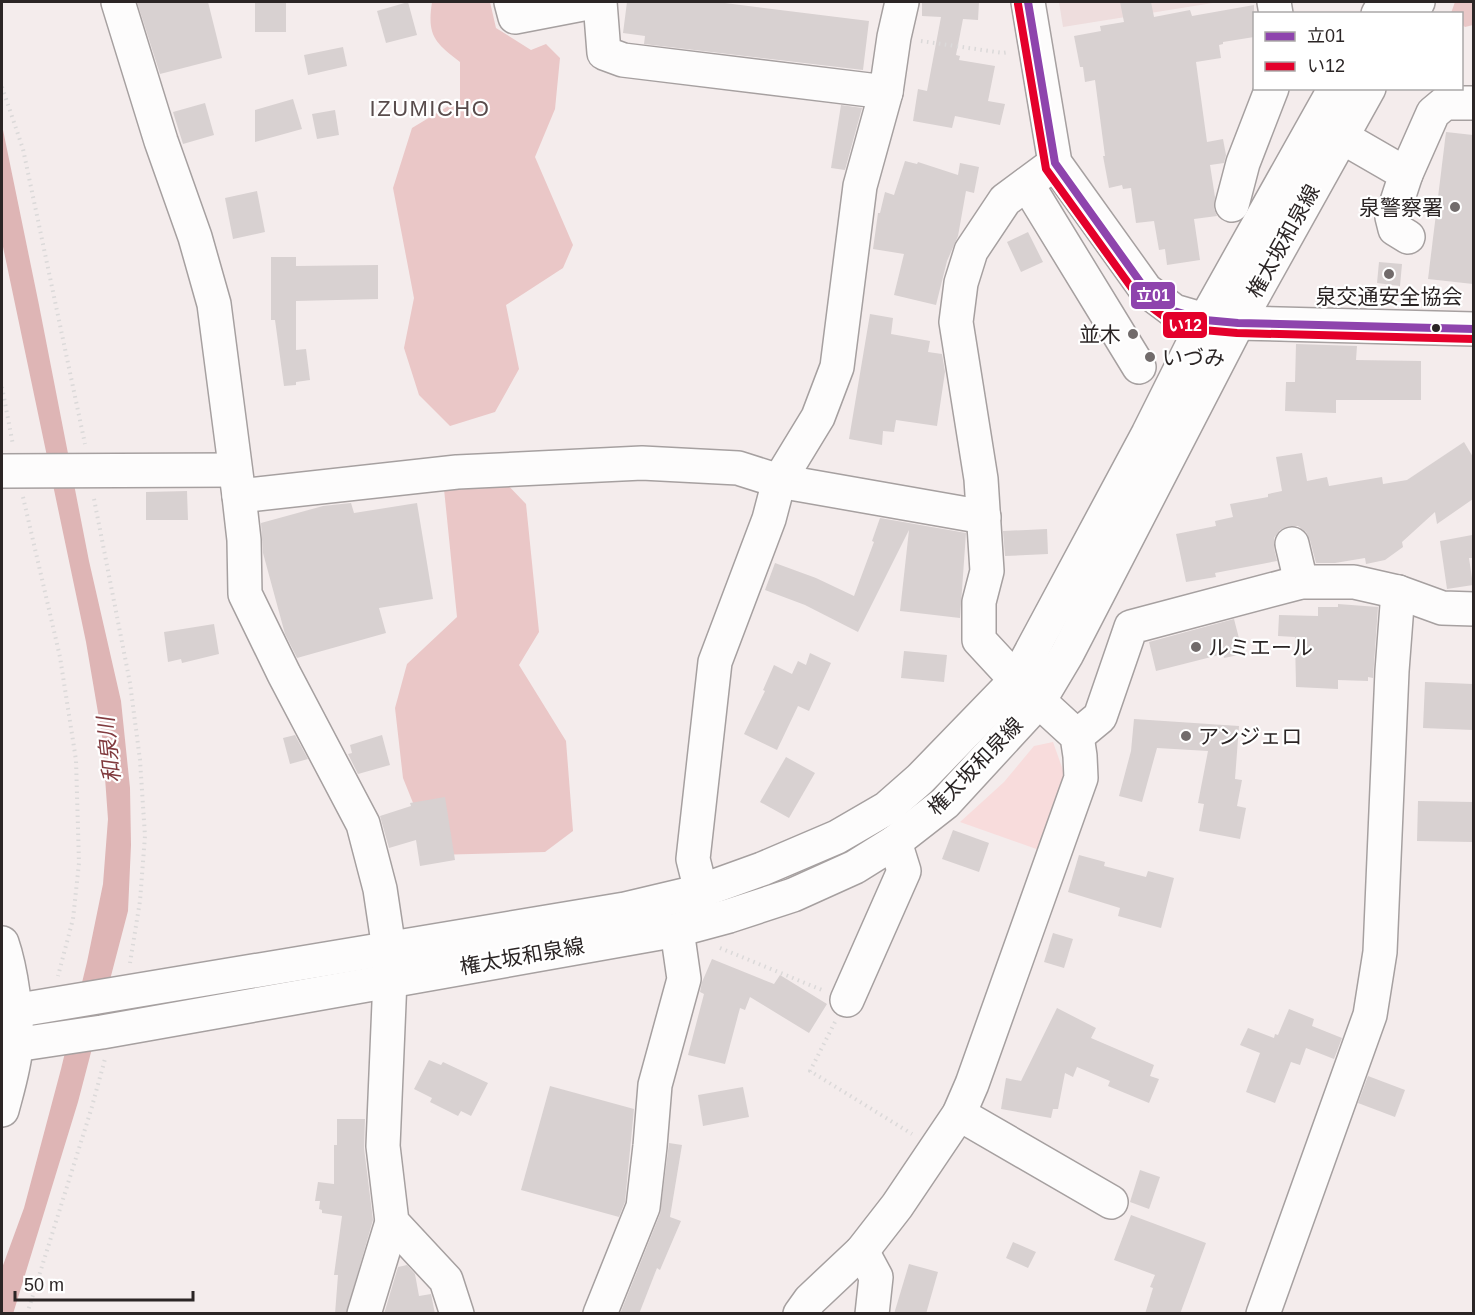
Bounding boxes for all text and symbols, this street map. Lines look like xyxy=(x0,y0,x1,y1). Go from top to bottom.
legend xyxy=(1253,12,1463,90)
text: 立01 xyxy=(1307,26,1345,46)
text: い12 xyxy=(1307,56,1345,76)
district label: IZUMICHO xyxy=(370,96,490,121)
street label: 権太坂和泉線 xyxy=(1242,180,1324,302)
place label: 泉警察署 xyxy=(1359,196,1443,219)
marker: 泉警察署 xyxy=(1448,200,1462,214)
marker: 泉交通安全協会 xyxy=(1382,267,1396,281)
line badge: 立01 xyxy=(1130,281,1176,310)
place label: 泉交通安全協会 xyxy=(1316,285,1463,308)
text: 立01 xyxy=(1136,287,1170,304)
line badge: い12 xyxy=(1162,311,1208,339)
text: い12 xyxy=(1168,317,1202,334)
unlabelled marker xyxy=(1430,322,1442,334)
place label: 並木 xyxy=(1079,323,1121,346)
marker: 並木 xyxy=(1126,327,1140,341)
place label: いづみ xyxy=(1162,346,1225,369)
marker: いづみ xyxy=(1143,350,1157,364)
place label: ルミエール xyxy=(1208,636,1313,659)
marker: ルミエール xyxy=(1189,640,1203,654)
street label: 権太坂和泉線 xyxy=(923,713,1027,819)
water label: 和泉川 xyxy=(93,714,125,784)
place label: アンジェロ xyxy=(1198,725,1302,748)
marker: アンジェロ xyxy=(1179,729,1193,743)
street label: 権太坂和泉線 xyxy=(458,934,586,978)
scale bar xyxy=(15,1264,194,1302)
text: 50 m xyxy=(24,1275,64,1295)

